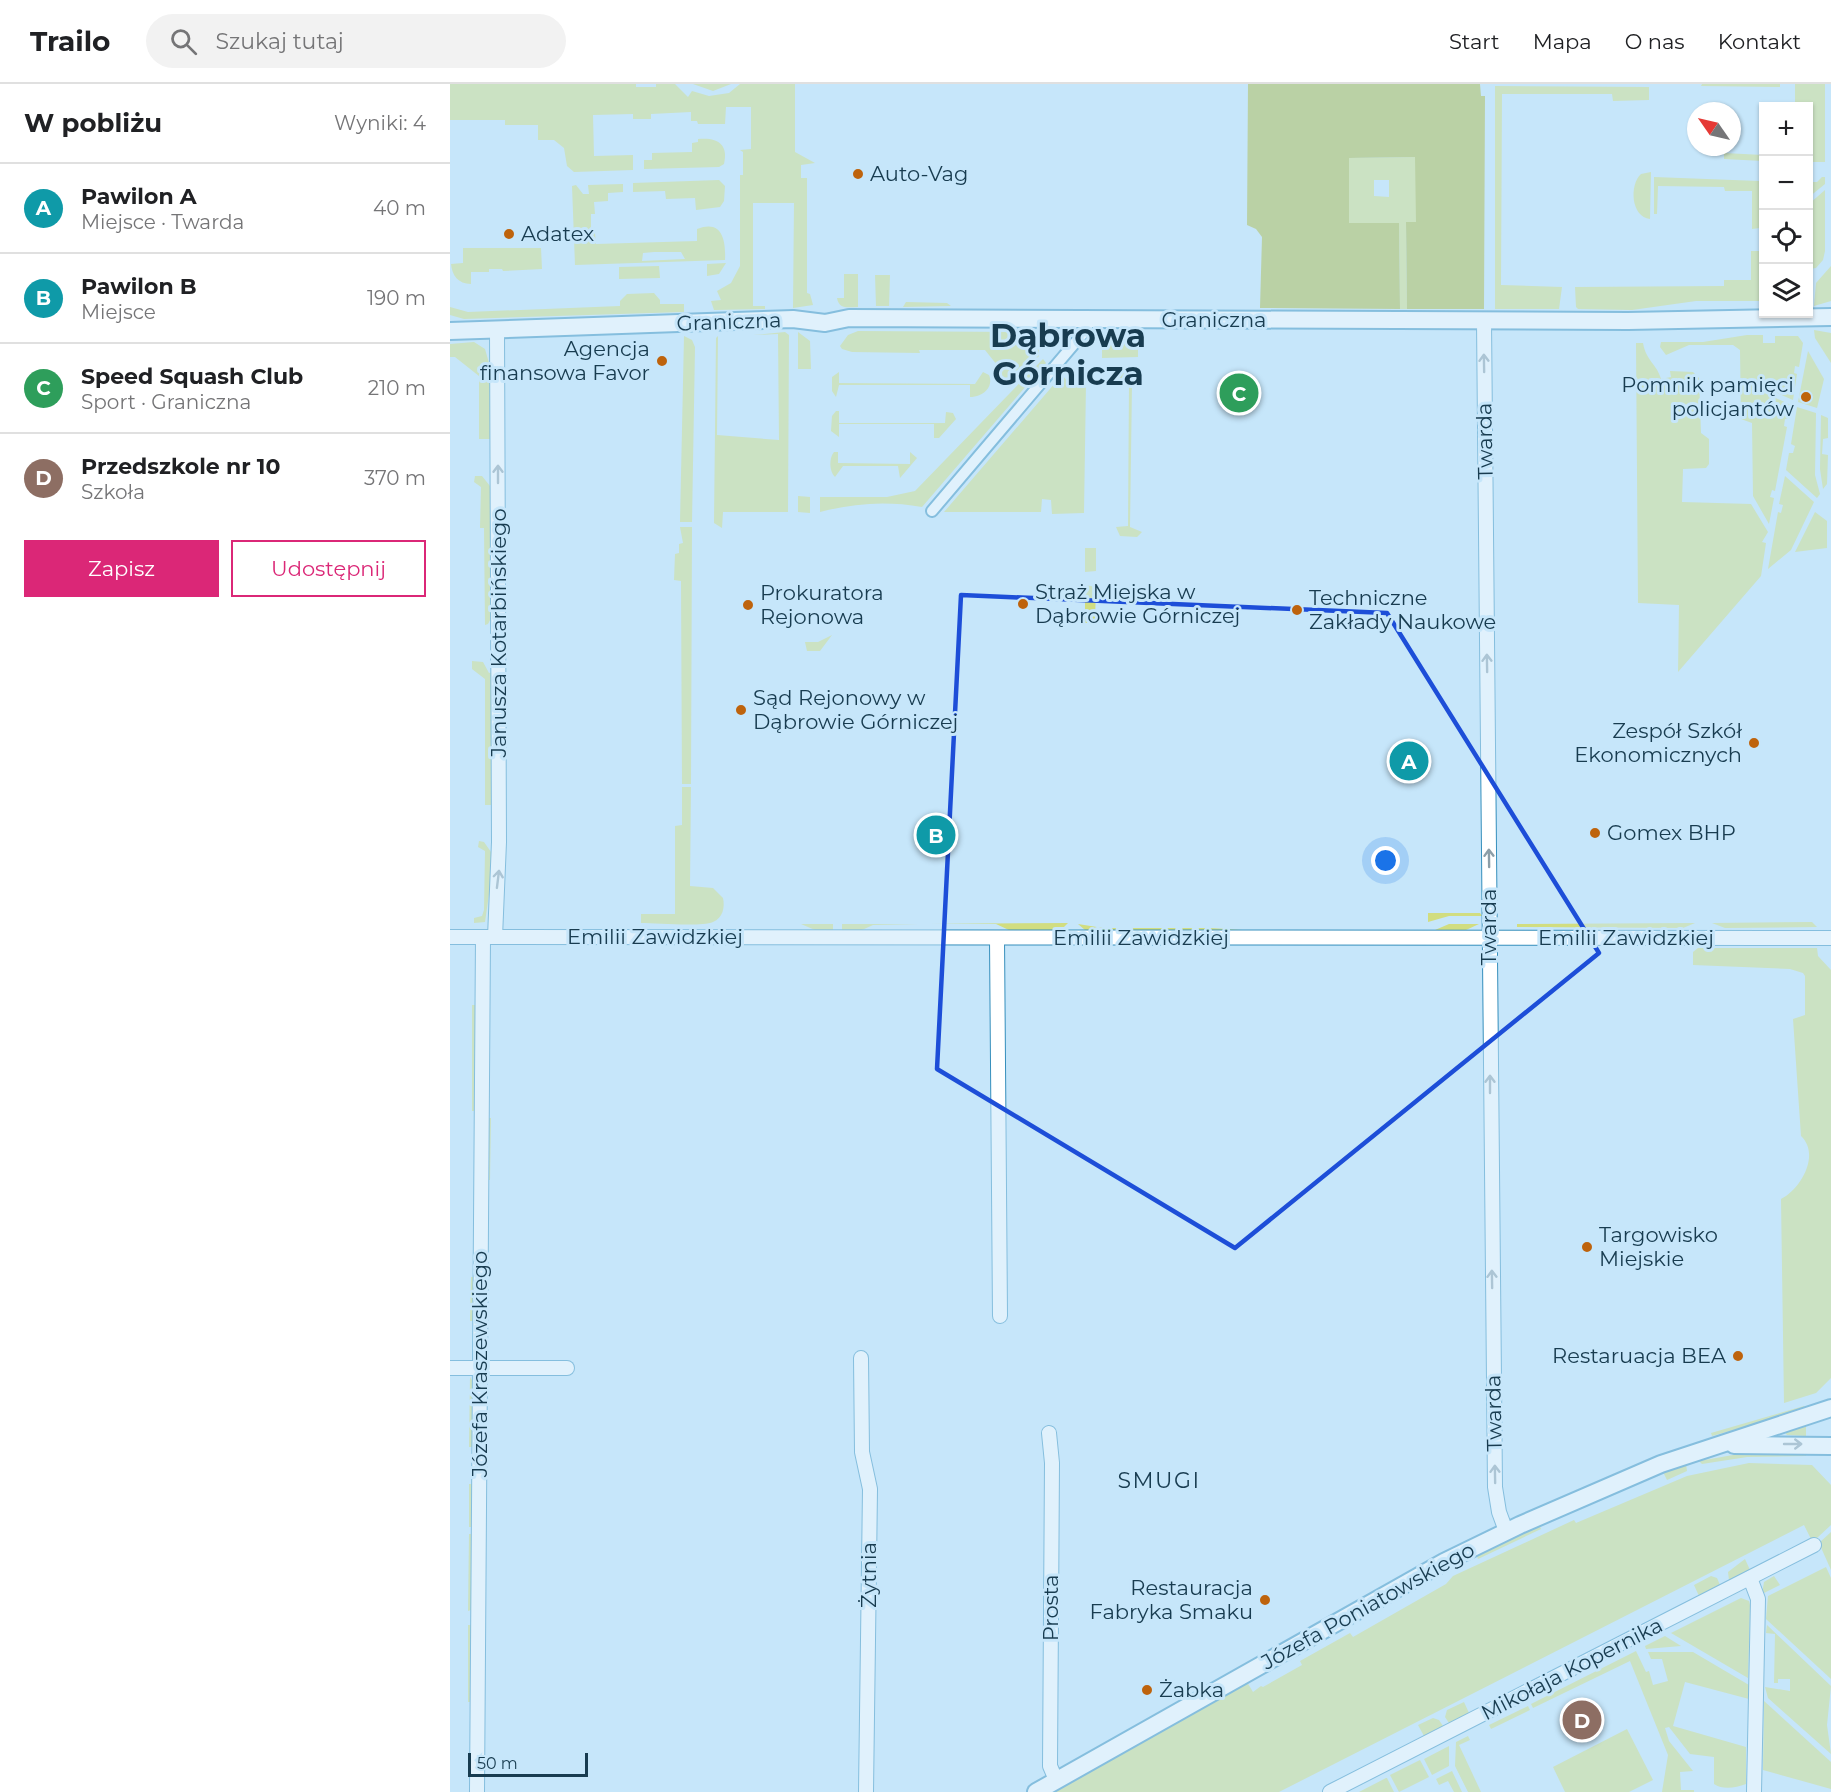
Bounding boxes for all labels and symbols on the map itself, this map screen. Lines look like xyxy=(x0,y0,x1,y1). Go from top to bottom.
north arrow xyxy=(1687,102,1741,156)
place label: Auto-Vag xyxy=(870,161,968,186)
marker: Auto-Vag xyxy=(851,167,865,181)
place label: Adatex xyxy=(521,221,594,246)
marker: Adatex xyxy=(502,227,516,241)
street label: Graniczna xyxy=(676,307,782,336)
street label: Graniczna xyxy=(1161,307,1267,332)
district label: Dąbrowa Górnicza xyxy=(990,315,1146,393)
place label: Agencja finansowa Favor xyxy=(480,336,650,385)
marker: Agencja finansowa Favor xyxy=(655,354,669,368)
one-way arrow xyxy=(1478,354,1490,374)
pin: C xyxy=(1220,370,1258,416)
place label: Pomnik pamięci policjantów xyxy=(1621,372,1795,421)
marker: Pomnik pamięci policjantów xyxy=(1799,390,1813,404)
street label: Twarda xyxy=(1471,403,1498,480)
one-way arrow xyxy=(492,464,504,484)
street label: Janusza Kotarbińskiego xyxy=(486,508,511,759)
place label: Straż Miejska w Dąbrowie Górniczej xyxy=(1035,579,1240,628)
place label: Prokuratora Rejonowa xyxy=(760,580,884,629)
place label: Techniczne Zakłady Naukowe xyxy=(1309,585,1496,634)
marker: Straż Miejska w Dąbrowie Górniczej xyxy=(1016,597,1030,611)
marker: Prokuratora Rejonowa xyxy=(741,598,755,612)
marker: Techniczne Zakłady Naukowe xyxy=(1290,603,1304,617)
one-way arrow xyxy=(1481,654,1493,674)
place label: Sąd Rejonowy w Dąbrowie Górniczej xyxy=(753,685,958,734)
marker: Sąd Rejonowy w Dąbrowie Górniczej xyxy=(734,703,748,717)
place label: Zespół Szkół Ekonomicznych xyxy=(1574,718,1742,767)
marker: Zespół Szkół Ekonomicznych xyxy=(1747,736,1761,750)
pin: A xyxy=(1390,738,1428,784)
pin: B xyxy=(916,812,956,858)
place label: Gomex BHP xyxy=(1607,820,1736,845)
marker: Gomex BHP xyxy=(1588,826,1602,840)
your location xyxy=(1371,846,1400,875)
one-way arrow xyxy=(1483,849,1495,869)
one-way arrow xyxy=(492,869,503,889)
street label: Twarda xyxy=(1476,889,1501,965)
street label: Emilii Zawidzkiej xyxy=(567,924,743,949)
street label: Emilii Zawidzkiej xyxy=(1053,925,1229,950)
street label: Emilii Zawidzkiej xyxy=(1538,925,1714,950)
one-way arrow xyxy=(1484,1075,1496,1095)
place label: Targowisko Miejskie xyxy=(1599,1222,1718,1271)
marker: Targowisko Miejskie xyxy=(1580,1240,1594,1254)
street label: Józefa Kraszewskiego xyxy=(467,1251,492,1478)
one-way arrow xyxy=(1486,1270,1498,1290)
place label: Restaruacja BEA xyxy=(1552,1343,1727,1368)
marker: Restaruacja BEA xyxy=(1731,1349,1745,1363)
street label: Twarda xyxy=(1480,1375,1507,1452)
one-way arrow xyxy=(1782,1438,1802,1450)
one-way arrow xyxy=(1489,1465,1501,1485)
district label: SMUGI xyxy=(1117,1467,1201,1494)
street label: Józefa Poniatowskiego xyxy=(1256,1537,1479,1675)
street label: Żytnia xyxy=(856,1542,881,1608)
street label: Prosta xyxy=(1038,1575,1063,1641)
place label: Restauracja Fabryka Smaku xyxy=(1090,1575,1253,1624)
marker: Restauracja Fabryka Smaku xyxy=(1258,1593,1272,1607)
street label: Mikołaja Kopernika xyxy=(1477,1612,1667,1725)
place label: Żabka xyxy=(1159,1677,1224,1702)
marker: Żabka xyxy=(1140,1683,1154,1697)
pin: D xyxy=(1562,1698,1602,1742)
scale bar xyxy=(468,1750,588,1778)

